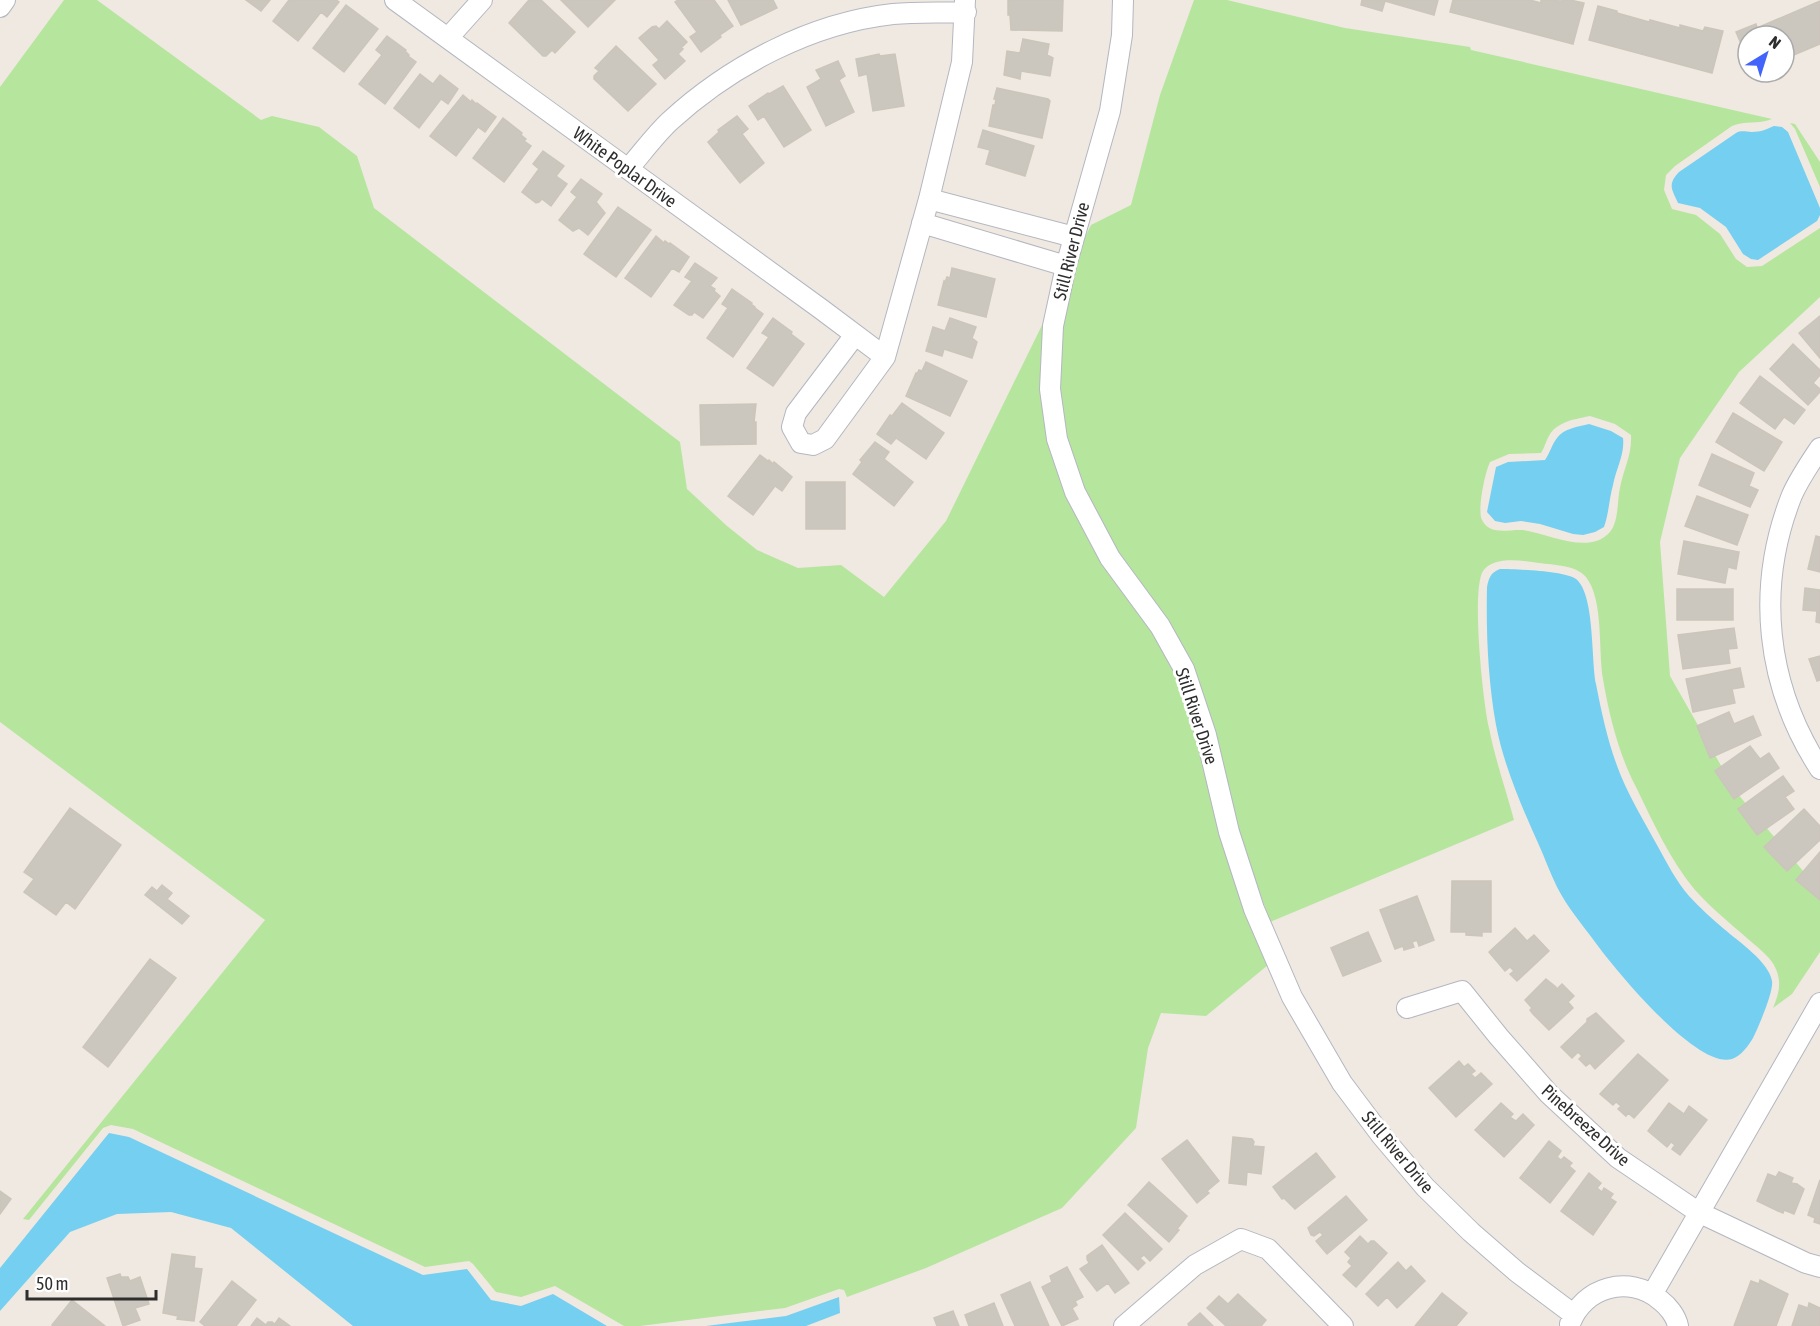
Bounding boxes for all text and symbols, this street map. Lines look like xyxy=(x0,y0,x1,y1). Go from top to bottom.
north arrow xyxy=(1736,24,1796,84)
text: N xyxy=(1766,32,1785,52)
street label: White Poplar Drive xyxy=(569,122,681,212)
street label: Still River Drive xyxy=(1049,200,1093,302)
street label: Still River Drive xyxy=(1172,665,1222,767)
street label: Pinebreeze Drive xyxy=(1538,1080,1634,1170)
street label: Still River Drive xyxy=(1358,1107,1438,1197)
scale bar xyxy=(27,1263,156,1301)
text: 50 m xyxy=(36,1273,68,1294)

